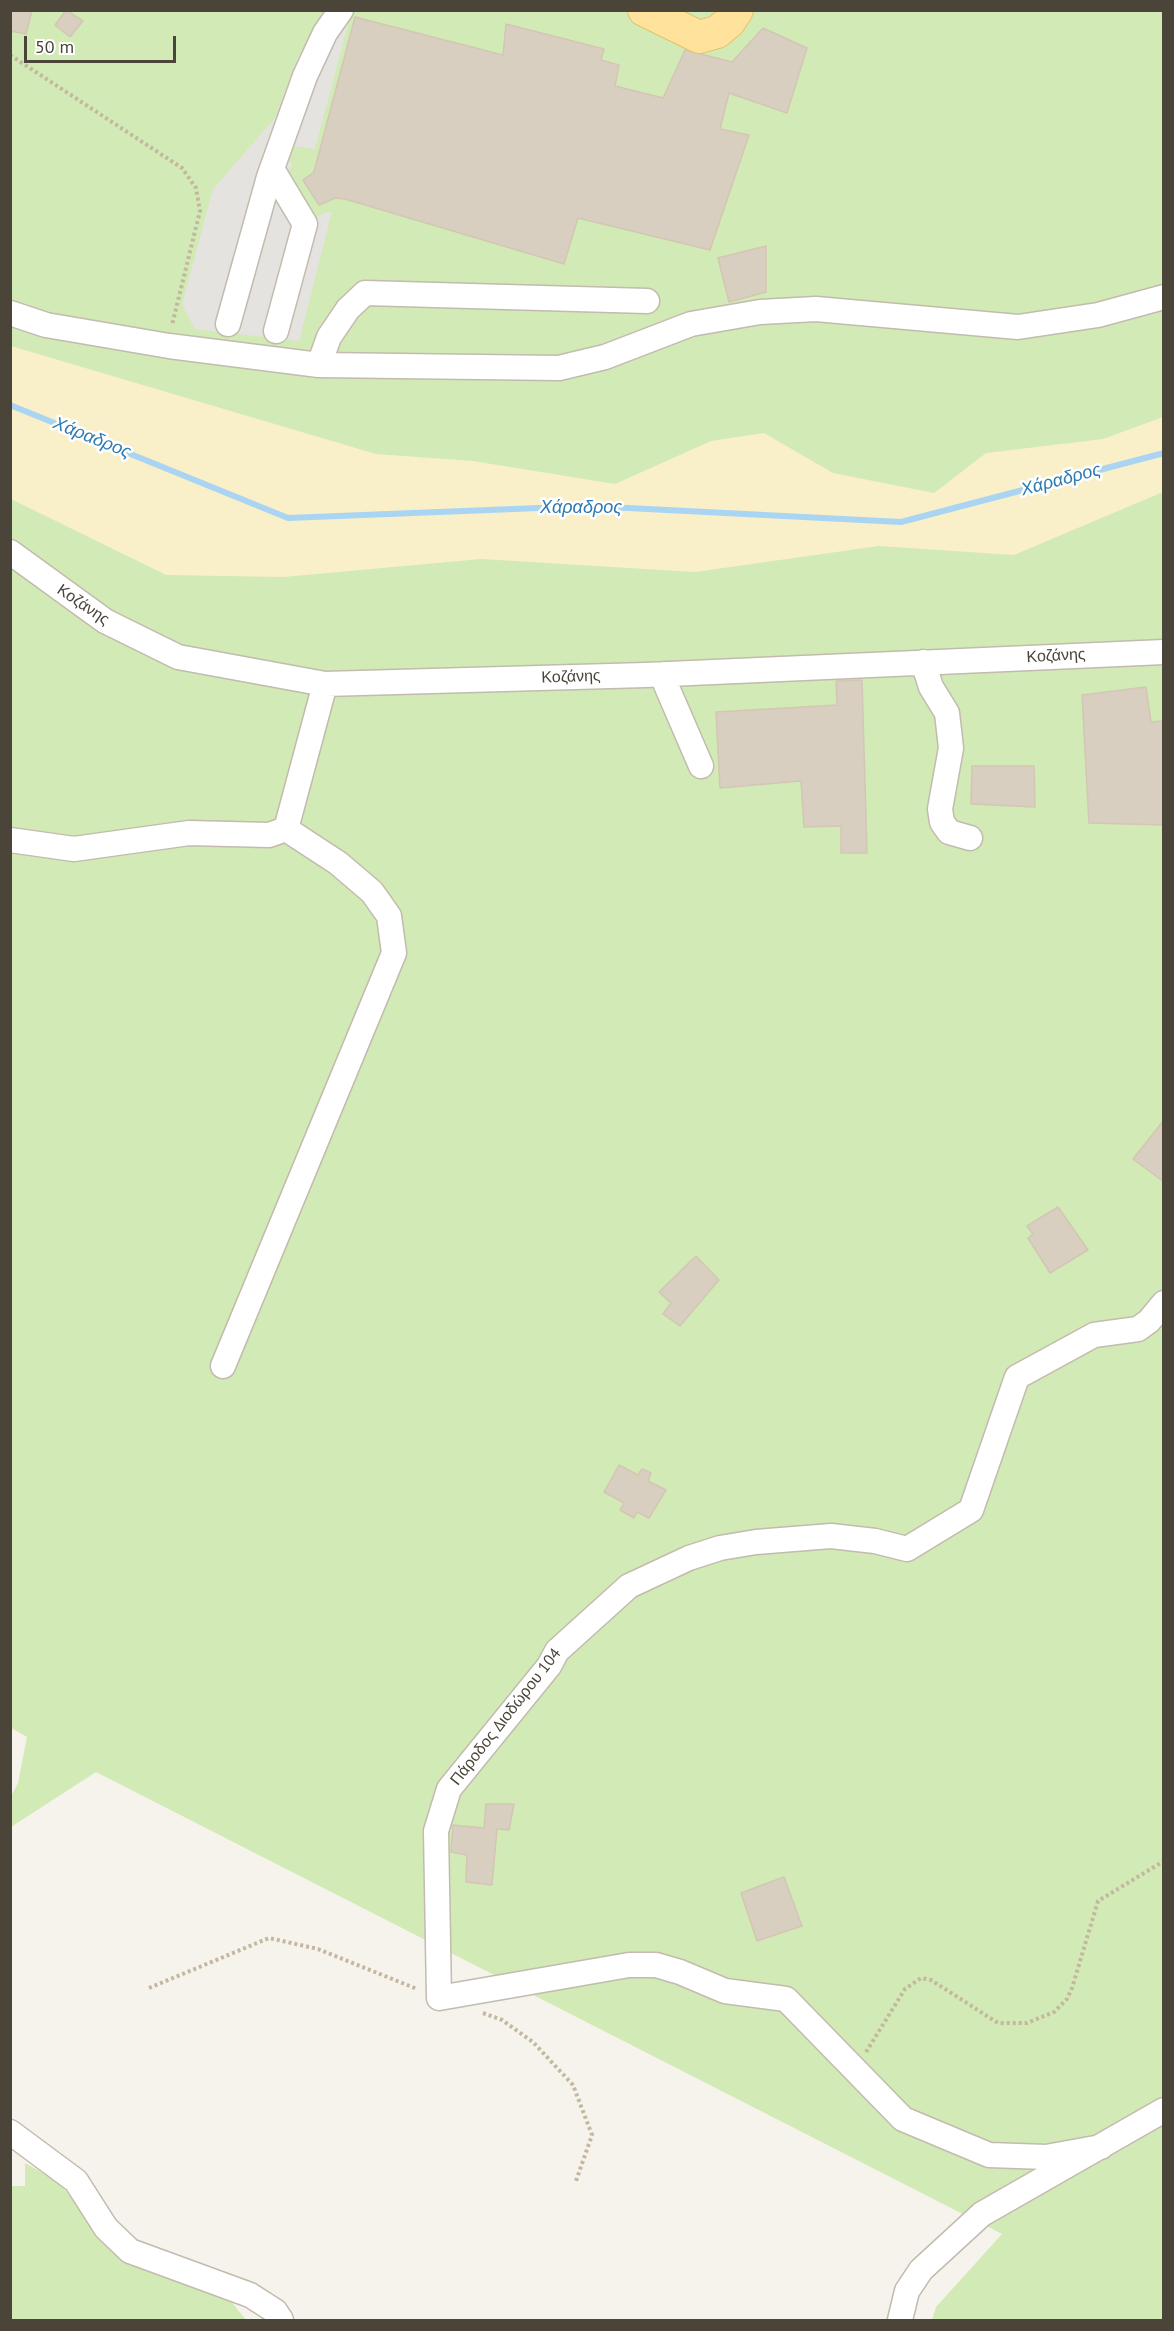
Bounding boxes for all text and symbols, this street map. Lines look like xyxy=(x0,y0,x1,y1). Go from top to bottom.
scale bar xyxy=(27,24,178,62)
text: 50 m xyxy=(35,35,74,58)
water label: Χάραδρος xyxy=(50,413,134,463)
water label: Χάραδρος xyxy=(1019,459,1103,501)
water label: Χάραδρος xyxy=(540,497,622,519)
street label: Κοζάνης xyxy=(53,580,113,630)
street label: Κοζάνης xyxy=(1026,645,1086,667)
street label: Κοζάνης xyxy=(541,666,601,688)
street label: Πάροδος Διοδώρου 104 xyxy=(446,1645,566,1789)

